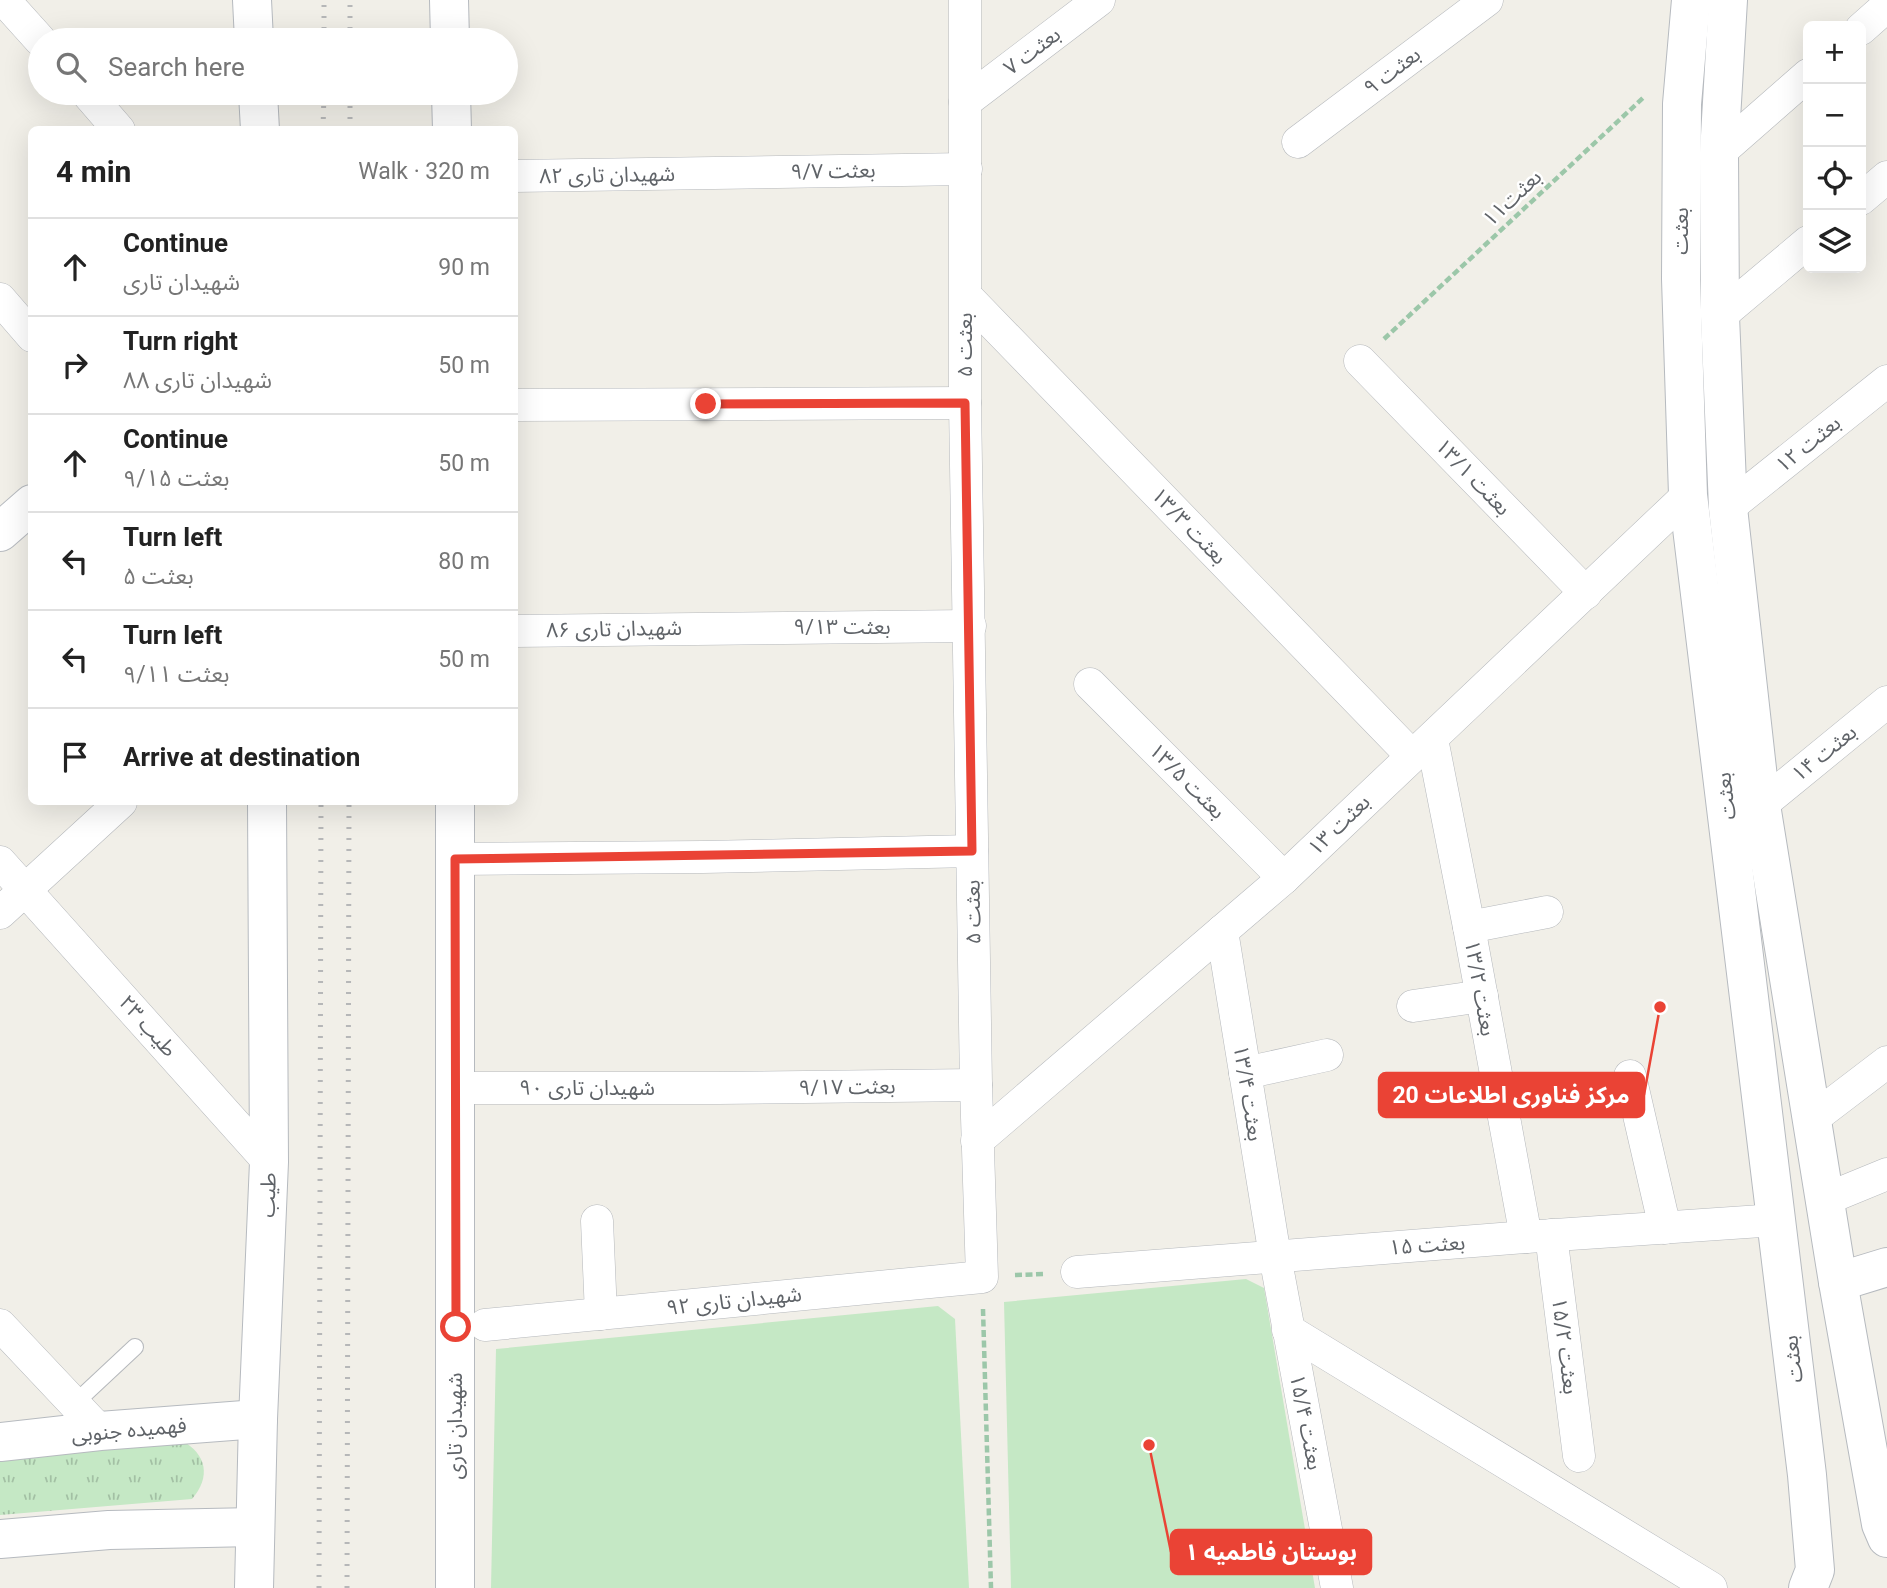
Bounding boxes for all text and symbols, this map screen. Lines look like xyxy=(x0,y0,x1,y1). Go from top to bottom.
map controls xyxy=(1803,21,1866,273)
button: + xyxy=(1803,21,1866,84)
street label: بعثت ۷ xyxy=(999,22,1065,80)
search box xyxy=(28,28,518,105)
street label: بعثت ۹ xyxy=(1359,42,1425,100)
icon: search xyxy=(52,48,90,86)
text: Search here xyxy=(108,52,245,82)
button: − xyxy=(1803,84,1866,147)
button: locate xyxy=(1803,147,1866,210)
text: 4 min xyxy=(56,154,131,189)
text: Walk · 320 m xyxy=(358,158,490,185)
street label: بعثت ۹/۷ xyxy=(790,158,876,184)
street label: شهیدان تاری ۸۲ xyxy=(539,162,675,188)
street label: بعثت۱۱ xyxy=(1478,165,1546,231)
street label: بعثت xyxy=(1669,207,1693,255)
button: layers xyxy=(1803,210,1866,273)
text: Continue xyxy=(123,228,228,258)
icon: ahead xyxy=(56,248,94,286)
text: 90 m xyxy=(438,254,490,281)
text: شهیدان تاری xyxy=(123,269,240,296)
street label: بعثت ۵ xyxy=(953,313,977,377)
text: Turn right xyxy=(123,326,238,356)
icon: right xyxy=(56,346,94,384)
text: 50 m xyxy=(438,352,490,379)
text: شهیدان تاری ۸۸ xyxy=(123,367,272,394)
route end xyxy=(690,388,721,419)
street label: بعثت ۱۲ xyxy=(1771,411,1845,477)
text: Continue xyxy=(123,424,228,454)
street label: بعثت ۱۳/۱ xyxy=(1431,434,1515,520)
icon: ahead xyxy=(56,444,94,482)
text: 50 m xyxy=(438,450,490,477)
text: بعثت ۹/۱۵ xyxy=(123,465,230,492)
street label: بعثت ۱۳/۳ xyxy=(1147,483,1231,569)
text: Turn left xyxy=(123,522,222,552)
icon: left xyxy=(56,542,94,580)
text: 80 m xyxy=(438,548,490,575)
text: بعثت ۵ xyxy=(123,563,194,590)
street label: بعثت ۹/۱۳ xyxy=(793,615,891,639)
street label: شهیدان تاری ۸۶ xyxy=(546,616,682,642)
text: Turn left xyxy=(123,620,222,650)
icon: left xyxy=(56,640,94,678)
text: 50 m xyxy=(438,646,490,673)
text: بعثت ۹/۱۱ xyxy=(123,661,230,688)
street label: بعثت ۱۴ xyxy=(1787,720,1861,786)
icon: arrive xyxy=(56,738,94,776)
street label: بعثت ۱۳/۵ xyxy=(1144,738,1230,824)
text: Arrive at destination xyxy=(123,742,360,772)
street label: بعثت xyxy=(1711,771,1741,821)
street label: بعثت ۱۳ xyxy=(1303,790,1375,860)
street label: بعثت ۵ xyxy=(960,879,986,945)
street label: بعثت ۱۳/۲ xyxy=(1460,938,1500,1038)
street label: طیب ۲۳ xyxy=(114,990,182,1062)
street label: بعثت ۱۳/۴ xyxy=(1229,1043,1267,1143)
callout: مرکز فناوری اطلاعات 20 xyxy=(1379,1073,1644,1117)
street label: بعثت ۹/۱۷ xyxy=(798,1074,896,1100)
street label: شهیدان تاری ۹۰ xyxy=(519,1076,655,1100)
text: مرکز فناوری اطلاعات 20 xyxy=(1392,1082,1630,1109)
street label: طیب xyxy=(255,1172,281,1218)
street label: بعثت ۱۵ xyxy=(1388,1230,1466,1260)
street label: شهیدان تاری ۹۲ xyxy=(665,1282,803,1320)
street label: بعثت ۱۵/۲ xyxy=(1547,1296,1583,1396)
route start xyxy=(440,1311,471,1342)
street label: بعثت xyxy=(1778,1334,1808,1384)
street label: بعثت ۱۵/۴ xyxy=(1285,1372,1327,1472)
street label: شهیدان تاری xyxy=(443,1373,467,1479)
street label: فهمیده جنوبی xyxy=(70,1413,188,1447)
callout: بوستان فاطمیه ۱ xyxy=(1171,1530,1371,1574)
text: بوستان فاطمیه ۱ xyxy=(1185,1539,1357,1566)

